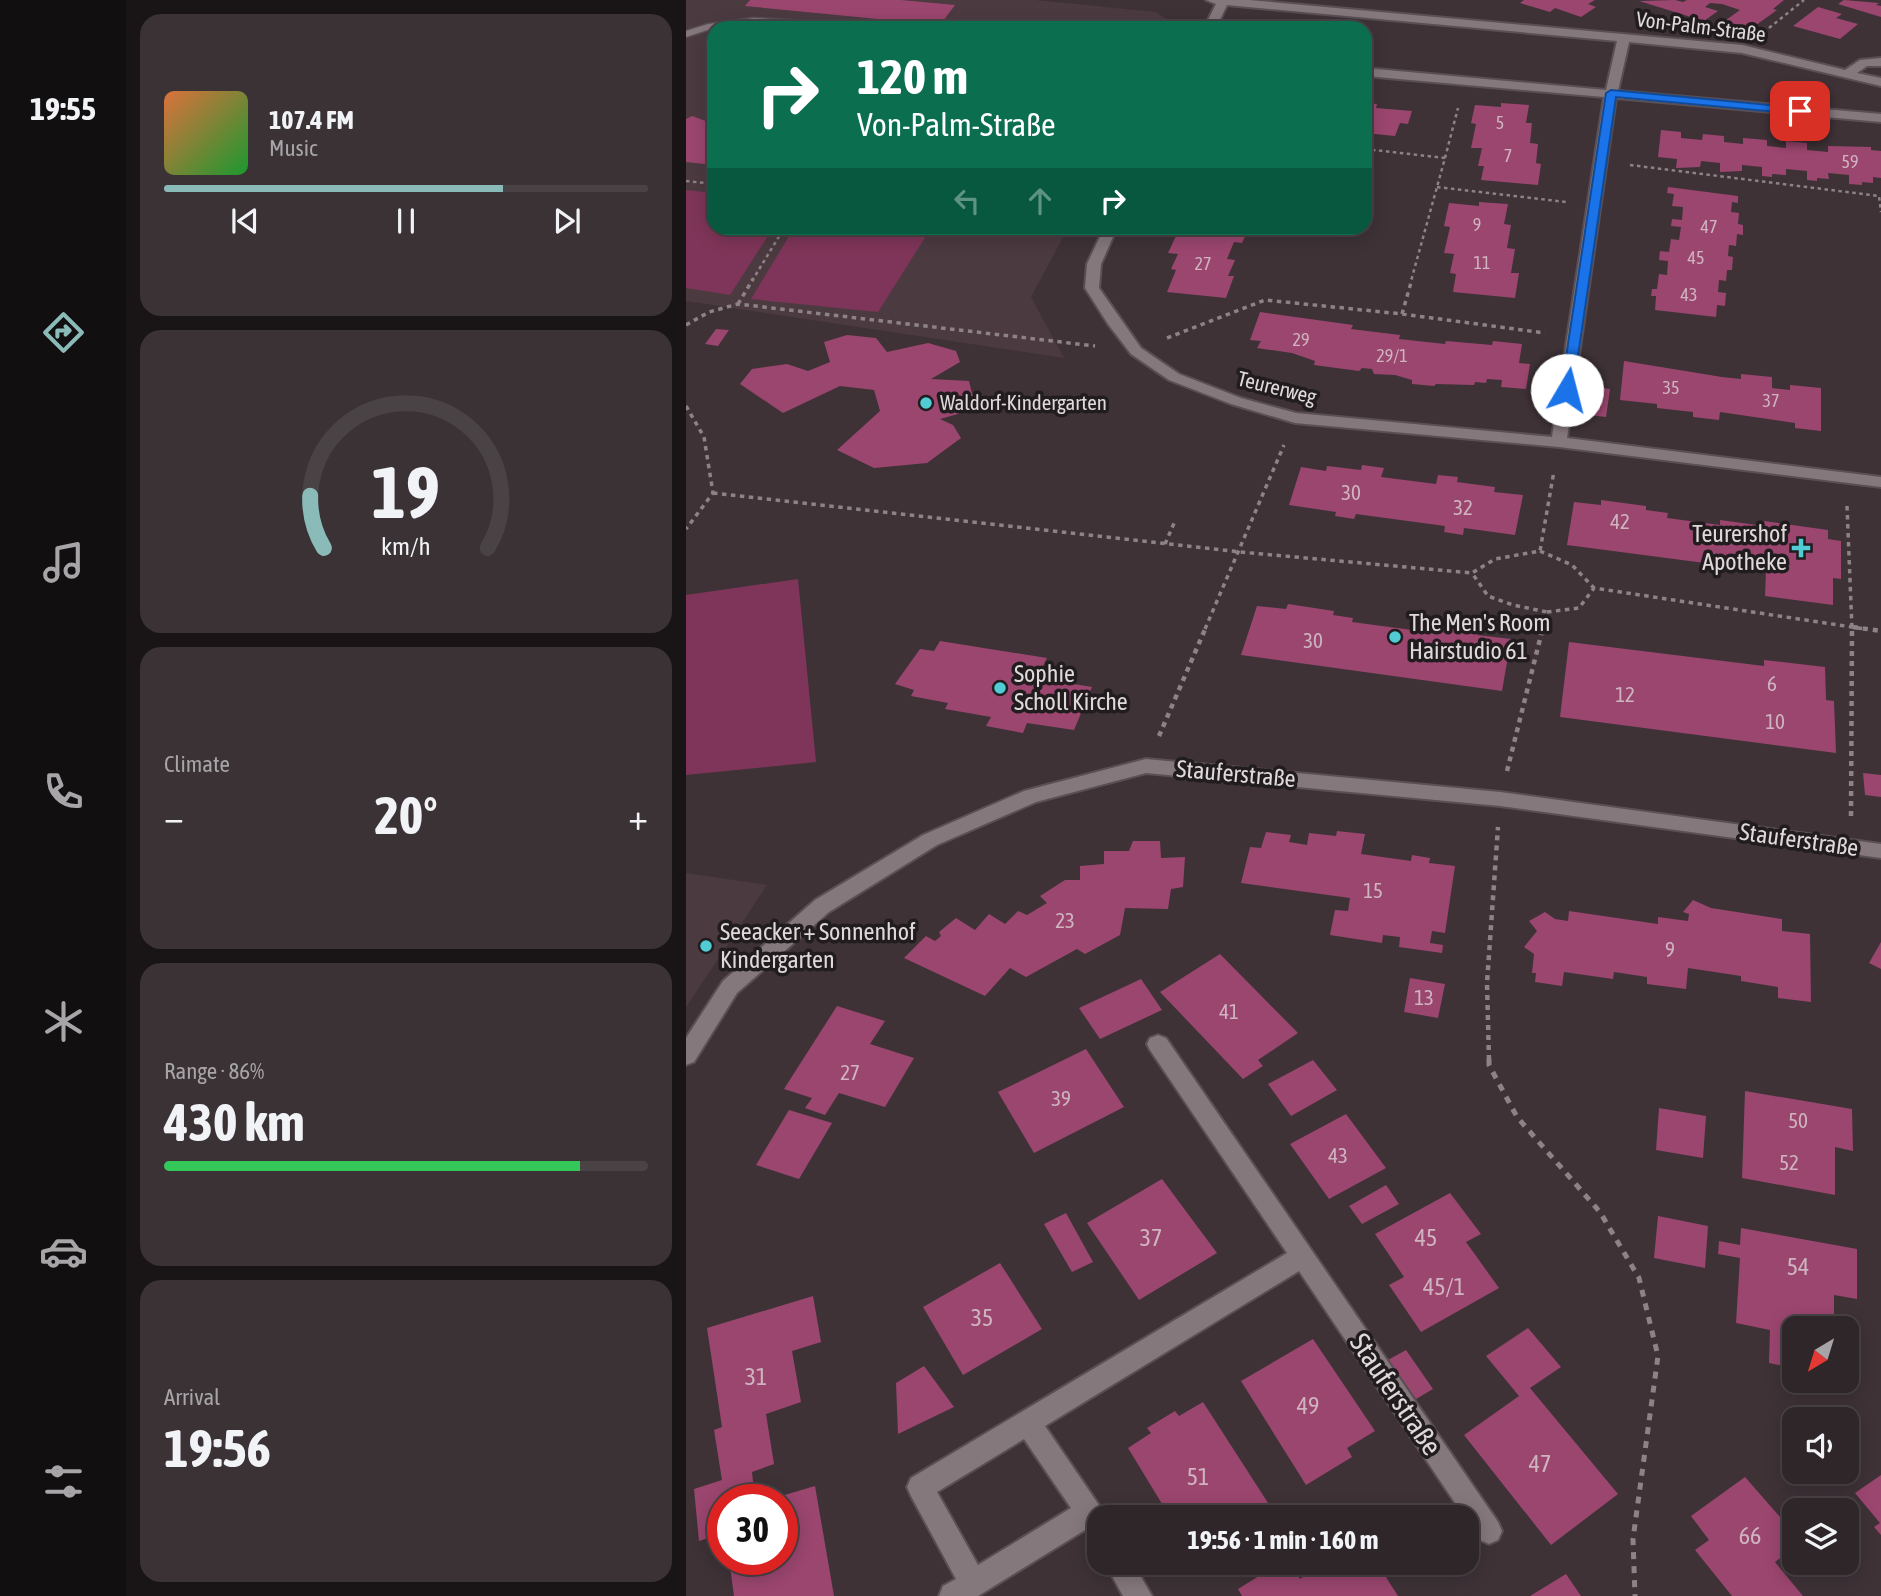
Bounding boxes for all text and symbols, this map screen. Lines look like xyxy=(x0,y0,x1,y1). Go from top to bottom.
street label: Von-Palm-Straße xyxy=(1635,6,1767,46)
text: 120 m xyxy=(857,48,968,104)
icon: right xyxy=(742,49,833,140)
pin xyxy=(1770,81,1830,141)
text: 19:55 xyxy=(30,90,96,127)
icon: arrive xyxy=(1781,92,1819,130)
text: 107.4 FM xyxy=(269,105,354,135)
text: Von-Palm-Straße xyxy=(857,106,1056,143)
house number: 5 xyxy=(1496,112,1504,133)
text: Music xyxy=(269,135,317,161)
house number: 7 xyxy=(1504,145,1512,166)
house number: 59 xyxy=(1842,151,1858,172)
icon: left xyxy=(948,182,986,220)
icon: ahead xyxy=(1021,182,1059,220)
icon: right xyxy=(1094,182,1132,220)
icon: previous xyxy=(226,202,264,240)
icon: pause xyxy=(387,202,425,240)
icon: next xyxy=(548,202,586,240)
house number: 9 xyxy=(1473,214,1481,235)
house number: 47 xyxy=(1701,216,1717,237)
house number: 45 xyxy=(1688,247,1704,268)
house number: 11 xyxy=(1474,252,1490,273)
house number: 27 xyxy=(1195,253,1211,274)
house number: 43 xyxy=(1681,284,1697,305)
icon: directions xyxy=(39,308,88,357)
house number: 29 xyxy=(1293,329,1309,350)
house number: 29/1 xyxy=(1376,345,1408,366)
position arrow xyxy=(1530,353,1604,427)
street label: Teurerweg xyxy=(1235,366,1319,408)
house number: 35 xyxy=(1663,377,1679,398)
place label: Waldorf-Kindergarten xyxy=(940,390,1107,414)
house number: 37 xyxy=(1763,390,1779,411)
marker: Waldorf-Kindergarten xyxy=(918,395,934,411)
text: 19 xyxy=(372,450,440,533)
house number: 30 xyxy=(1341,480,1361,504)
house number: 32 xyxy=(1453,495,1473,519)
house number: 42 xyxy=(1610,509,1630,533)
place label: Teurershof Apotheke xyxy=(1692,520,1787,575)
text: km/h xyxy=(381,531,431,559)
icon: music xyxy=(39,538,88,587)
marker: Teurershof Apotheke xyxy=(1793,540,1809,556)
place label: The Men's Room Hairstudio 61 xyxy=(1409,609,1551,664)
house number: 30 xyxy=(1303,628,1323,652)
marker: The Men's Room Hairstudio 61 xyxy=(1387,629,1403,645)
place label: Sophie Scholl Kirche xyxy=(1014,660,1128,715)
house number: 6 xyxy=(1767,671,1777,695)
marker: Sophie Scholl Kirche xyxy=(992,680,1008,696)
house number: 12 xyxy=(1615,682,1635,706)
house number: 10 xyxy=(1765,709,1785,733)
text: Climate xyxy=(164,751,230,777)
street label: Stauferstraße xyxy=(1175,755,1297,792)
icon: phone xyxy=(39,767,88,816)
text: 20° xyxy=(374,785,438,845)
text: − xyxy=(164,795,184,838)
text: + xyxy=(628,795,648,838)
street label: Stauferstraße xyxy=(1738,818,1860,861)
house number: 15 xyxy=(1363,878,1383,902)
house number: 23 xyxy=(1055,908,1075,932)
place label: Seeacker + Sonnenhof Kindergarten xyxy=(720,918,916,973)
house number: 9 xyxy=(1665,937,1675,961)
marker: Seeacker + Sonnenhof Kindergarten xyxy=(698,938,714,954)
house number: 13 xyxy=(1414,985,1434,1009)
icon: climate xyxy=(39,997,88,1046)
house number: 41 xyxy=(1219,999,1239,1023)
text: Range · 86% xyxy=(164,1058,264,1084)
house number: 27 xyxy=(840,1060,860,1084)
house number: 39 xyxy=(1051,1086,1071,1110)
text: 430 km xyxy=(164,1092,305,1152)
house number: 50 xyxy=(1788,1108,1808,1132)
house number: 43 xyxy=(1328,1143,1348,1167)
house number: 52 xyxy=(1779,1150,1799,1174)
house number: 37 xyxy=(1140,1224,1162,1251)
house number: 45 xyxy=(1415,1224,1437,1251)
icon: car xyxy=(39,1227,88,1276)
house number: 54 xyxy=(1787,1253,1809,1280)
house number: 45/1 xyxy=(1423,1273,1465,1300)
house number: 35 xyxy=(971,1304,993,1331)
north arrow xyxy=(1782,1316,1858,1393)
map controls xyxy=(1782,1316,1859,1575)
street label: Stauferstraße xyxy=(1344,1327,1448,1461)
house number: 31 xyxy=(745,1363,767,1390)
text: Arrival xyxy=(164,1384,220,1410)
house number: 49 xyxy=(1297,1392,1319,1419)
button: sound xyxy=(1782,1407,1859,1484)
text: 19:56 xyxy=(164,1418,271,1478)
house number: 47 xyxy=(1529,1450,1551,1477)
icon: filters xyxy=(39,1457,88,1506)
house number: 51 xyxy=(1187,1463,1209,1490)
speed limit sign: 30 xyxy=(707,1484,798,1575)
button: layers xyxy=(1782,1498,1859,1575)
house number: 66 xyxy=(1739,1522,1761,1549)
text: 19:56 · 1 min · 160 m xyxy=(1188,1525,1378,1555)

